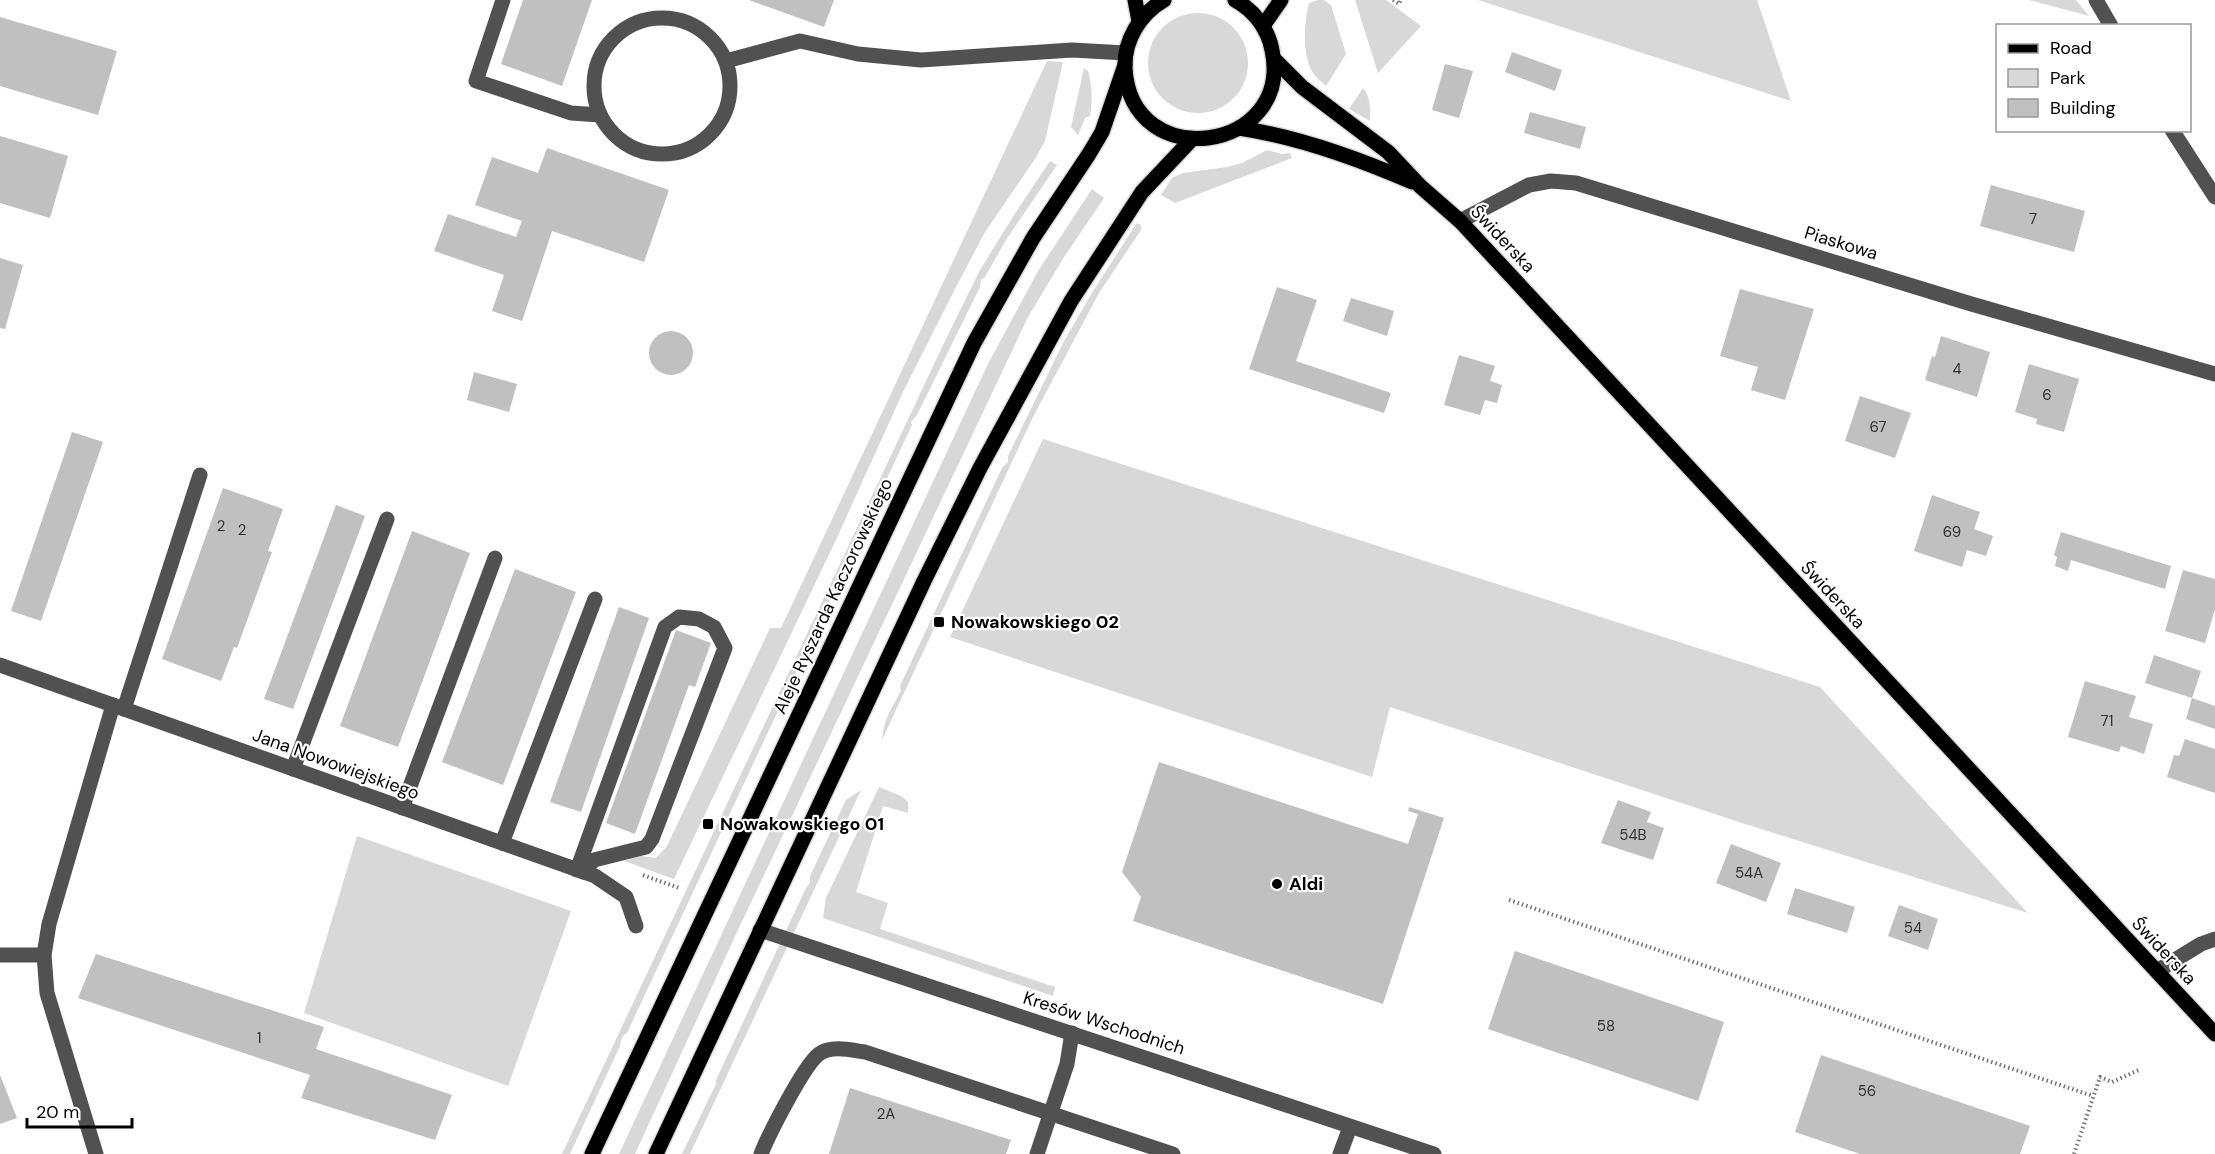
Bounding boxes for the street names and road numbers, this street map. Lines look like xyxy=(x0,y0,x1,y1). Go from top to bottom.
street label: Świderska xyxy=(1465,200,1541,278)
street label: Piaskowa xyxy=(1801,220,1881,266)
street label: Aleje Ryszarda Kaczorowskiego xyxy=(768,474,898,718)
street label: Świderska xyxy=(1795,556,1871,634)
street label: Jana Nowowiejskiego xyxy=(249,723,423,805)
street label: Świderska xyxy=(2126,912,2202,990)
street label: Kresów Wschodnich xyxy=(1020,986,1188,1060)

